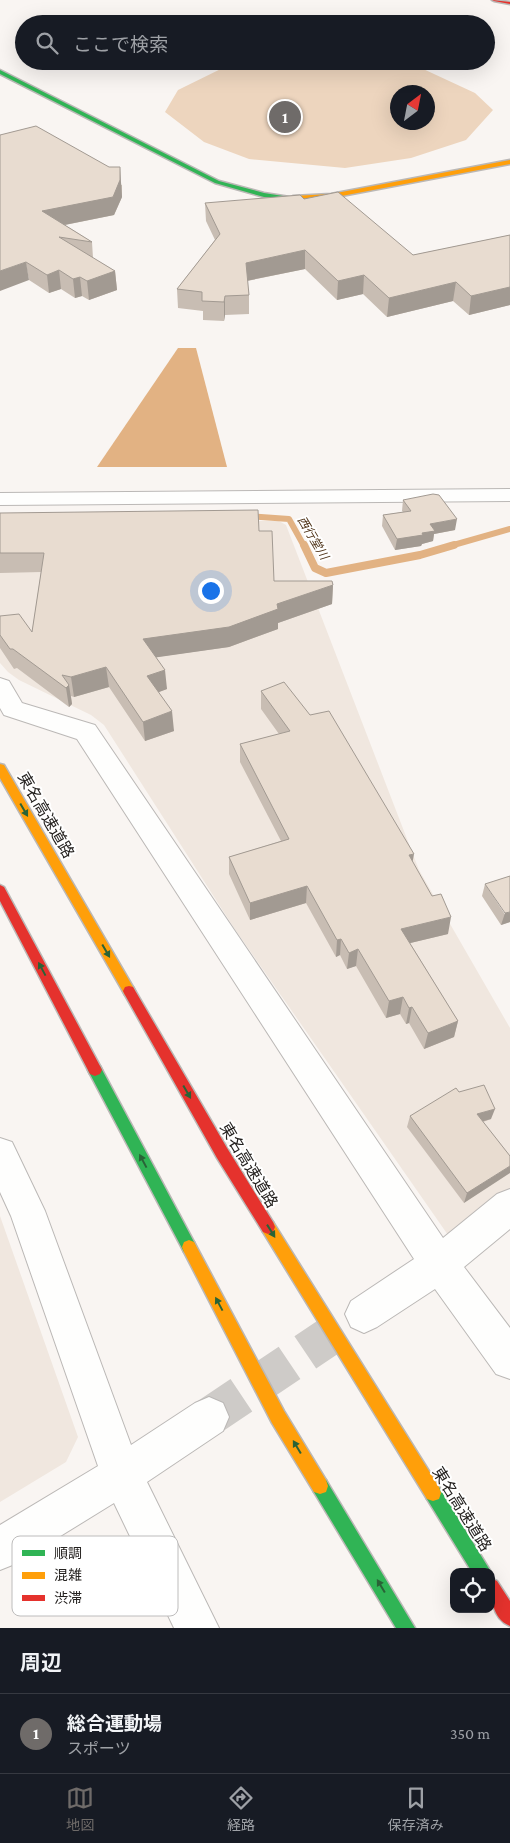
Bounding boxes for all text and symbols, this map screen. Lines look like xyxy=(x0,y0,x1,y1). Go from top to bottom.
search box xyxy=(15,15,495,70)
icon: search xyxy=(33,29,61,57)
text: ここで検索 xyxy=(73,34,168,55)
north arrow xyxy=(390,85,435,130)
pin: 1 xyxy=(269,98,301,136)
water label: 西行堂川 xyxy=(295,514,332,564)
your location xyxy=(198,578,224,604)
street label: 東名高速道路 xyxy=(15,769,77,861)
one-way arrow xyxy=(20,804,29,817)
one-way arrow xyxy=(101,944,110,958)
one-way arrow xyxy=(38,962,46,976)
one-way arrow xyxy=(182,1085,191,1098)
street label: 東名高速道路 xyxy=(217,1119,281,1211)
one-way arrow xyxy=(139,1154,147,1168)
one-way arrow xyxy=(266,1224,275,1238)
one-way arrow xyxy=(215,1297,223,1312)
one-way arrow xyxy=(292,1441,301,1454)
street label: 東名高速道路 xyxy=(429,1464,495,1554)
legend xyxy=(12,1536,178,1616)
text: 順調 xyxy=(54,1545,82,1561)
text: 混雑 xyxy=(54,1567,82,1583)
map controls xyxy=(450,1568,495,1613)
button: locate xyxy=(450,1568,495,1613)
one-way arrow xyxy=(376,1580,385,1593)
text: 渋滞 xyxy=(54,1590,82,1606)
text: 周辺 xyxy=(20,1651,62,1675)
text: 総合運動場 xyxy=(67,1713,162,1734)
text: 1 xyxy=(33,1725,39,1742)
text: 350 m xyxy=(450,1725,490,1742)
text: スポーツ xyxy=(67,1740,131,1757)
tab: 地図 xyxy=(66,1784,94,1834)
tab: 経路 xyxy=(227,1784,255,1834)
tab: 保存済み xyxy=(388,1784,444,1834)

